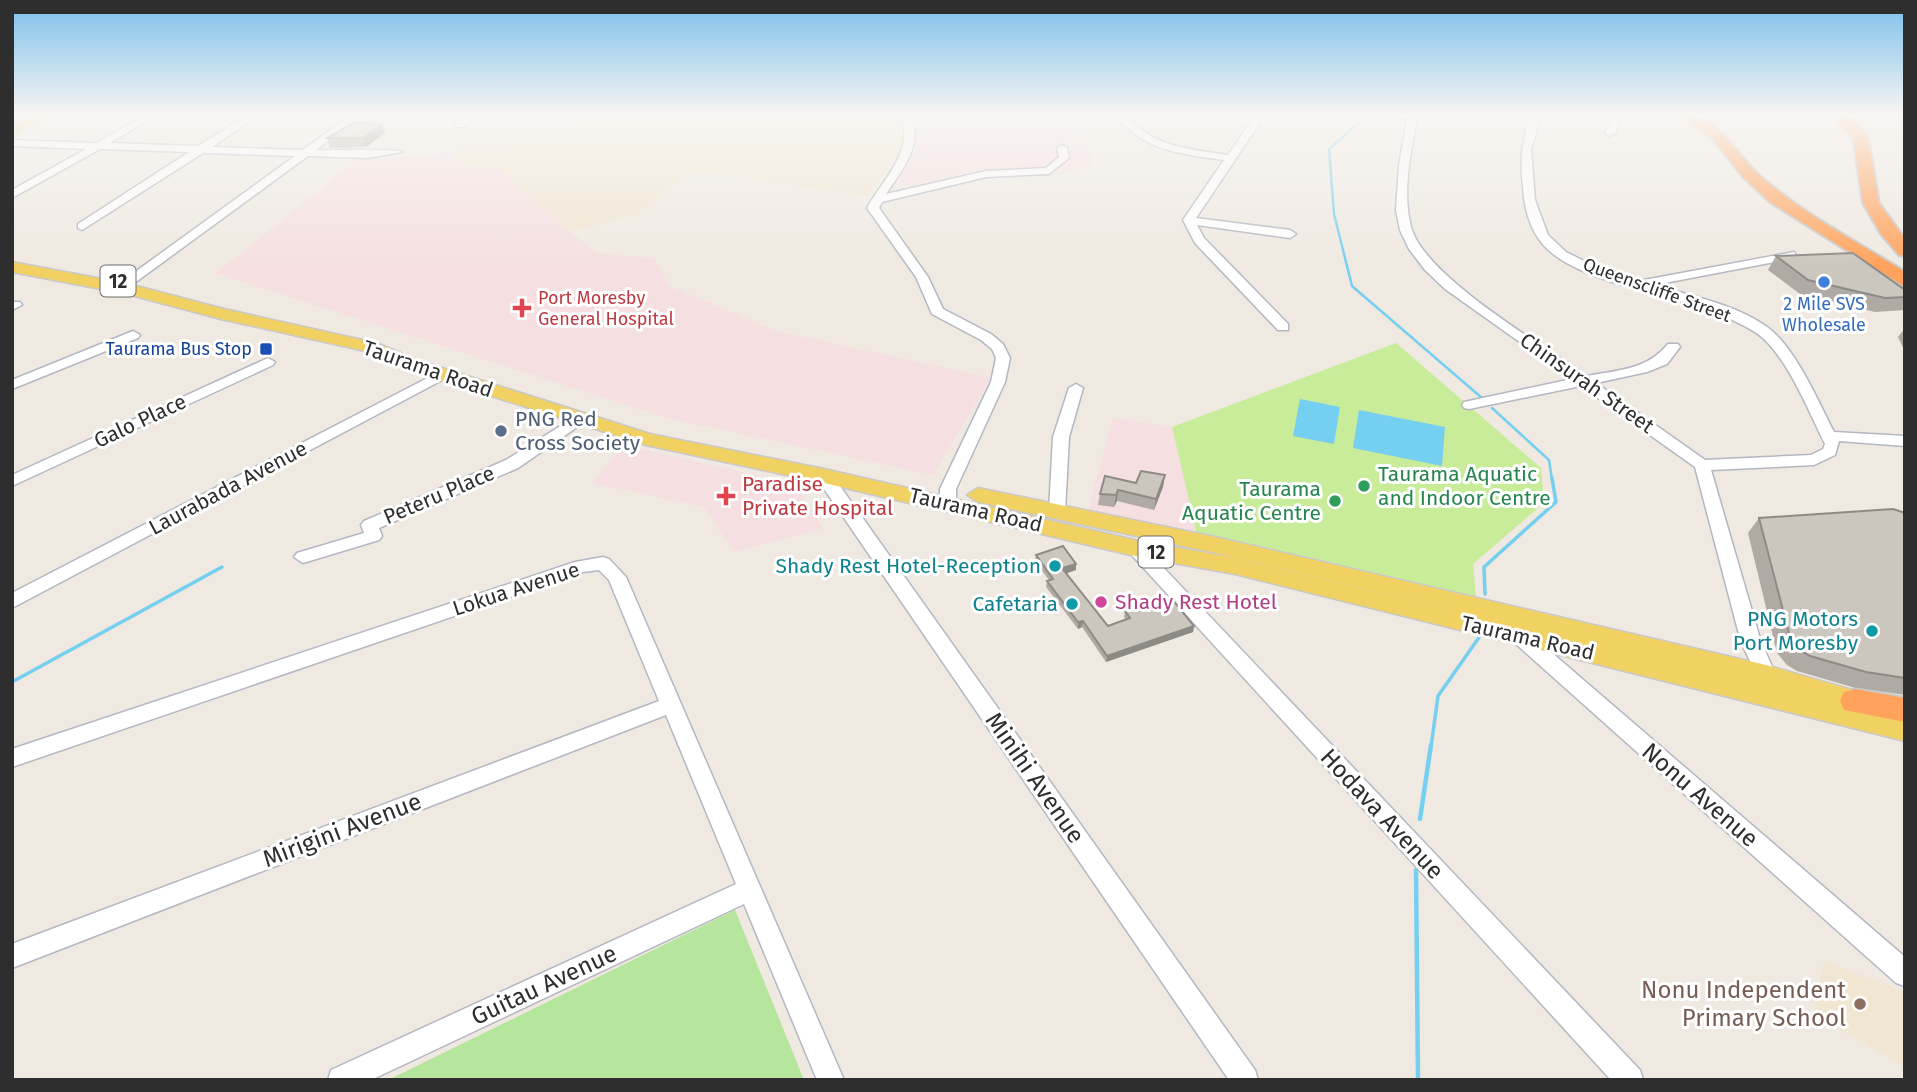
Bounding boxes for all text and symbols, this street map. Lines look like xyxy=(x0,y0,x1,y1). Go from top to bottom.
street label: Queenscliffe Street xyxy=(1580,253,1734,327)
road number: 12 xyxy=(100,266,136,296)
marker: 2 Mile SVS Wholesale xyxy=(1816,274,1832,290)
place label: Port Moresby General Hospital xyxy=(538,287,674,330)
place label: 2 Mile SVS Wholesale xyxy=(1782,293,1866,336)
marker: Port Moresby General Hospital xyxy=(512,298,532,318)
street label: Chinsurah Street xyxy=(1515,327,1659,439)
street label: Taurama Road xyxy=(360,335,496,403)
place label: Taurama Bus Stop xyxy=(105,338,252,360)
marker: Taurama Bus Stop xyxy=(258,341,274,357)
street label: Galo Place xyxy=(90,388,190,454)
place label: PNG Red Cross Society xyxy=(515,406,641,456)
marker: PNG Red Cross Society xyxy=(493,423,509,439)
street label: Laurabada Avenue xyxy=(144,435,312,541)
street label: Peteru Place xyxy=(380,460,498,530)
place label: Taurama Aquatic and Indoor Centre xyxy=(1378,461,1551,511)
place label: Paradise Private Hospital xyxy=(742,471,893,521)
place label: Taurama Aquatic Centre xyxy=(1182,476,1321,526)
marker: Taurama Aquatic and Indoor Centre xyxy=(1356,478,1372,494)
street label: Taurama Road xyxy=(907,482,1045,538)
marker: Paradise Private Hospital xyxy=(716,486,736,506)
marker: Taurama Aquatic Centre xyxy=(1327,493,1343,509)
road number: 12 xyxy=(1138,537,1174,568)
place label: Shady Rest Hotel-Reception xyxy=(775,553,1041,579)
street label: Lokua Avenue xyxy=(449,556,583,622)
marker: Shady Rest Hotel-Reception xyxy=(1047,558,1063,574)
place label: Shady Rest Hotel xyxy=(1115,589,1277,615)
place label: Cafetaria xyxy=(972,591,1058,617)
marker: Shady Rest Hotel xyxy=(1093,594,1109,610)
marker: Cafetaria xyxy=(1064,596,1080,612)
place label: PNG Motors Port Moresby xyxy=(1733,606,1859,656)
street label: Taurama Road xyxy=(1459,610,1597,666)
marker: PNG Motors Port Moresby xyxy=(1864,623,1880,639)
street label: Minihi Avenue xyxy=(980,707,1090,849)
street label: Nonu Avenue xyxy=(1636,737,1764,853)
street label: Hodava Avenue xyxy=(1315,743,1449,885)
street label: Mirigini Avenue xyxy=(259,787,425,873)
street label: Guitau Avenue xyxy=(467,939,621,1031)
place label: Nonu Independent Primary School xyxy=(1641,976,1846,1032)
marker: Nonu Independent Primary School xyxy=(1852,996,1868,1012)

